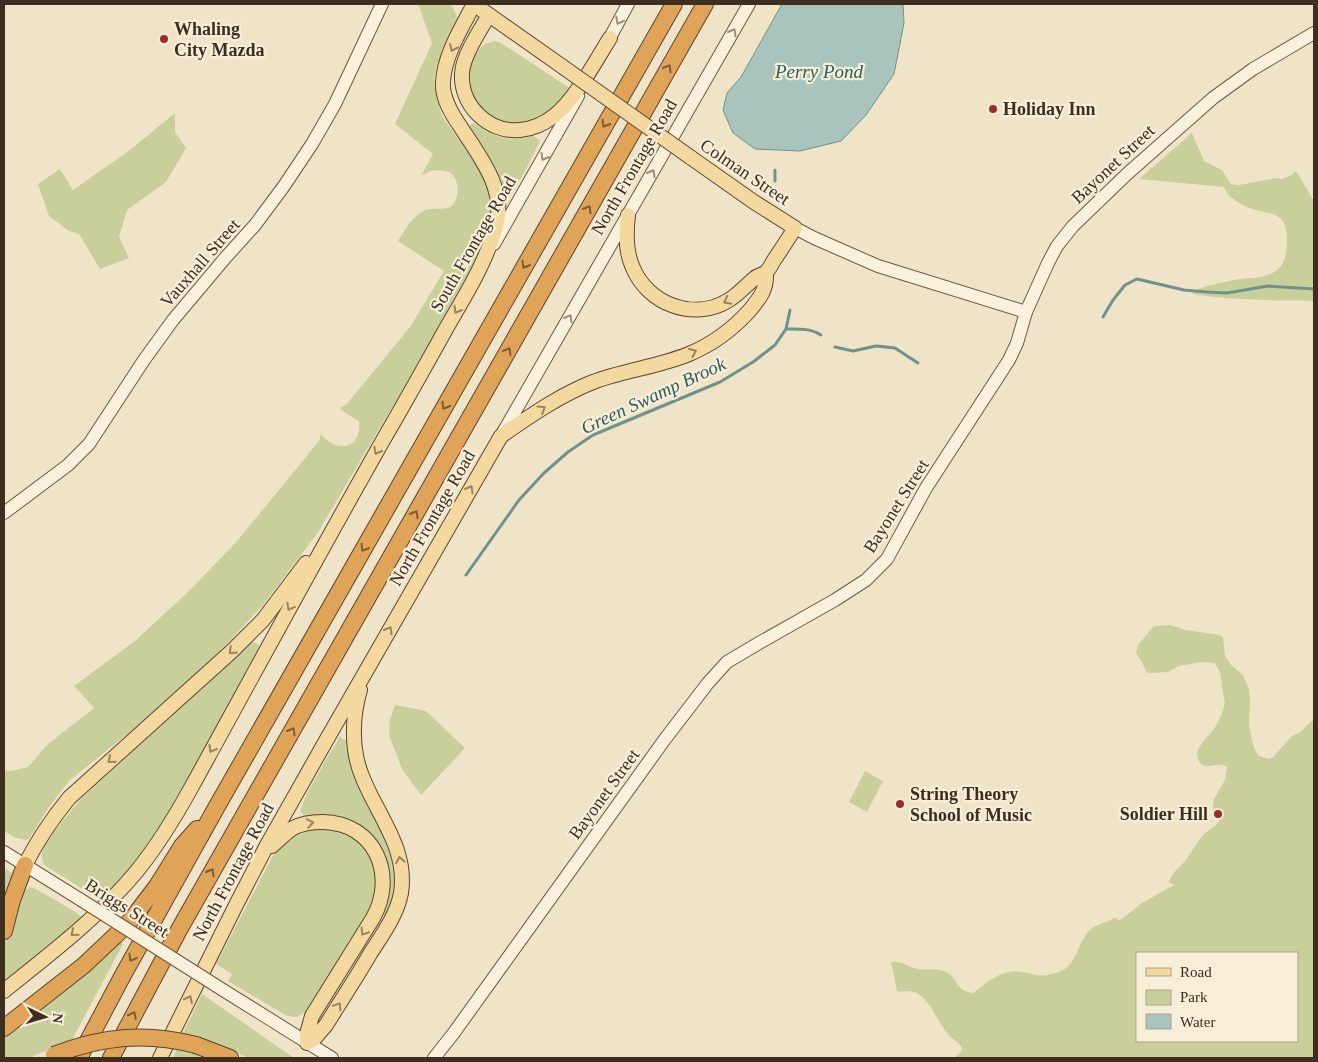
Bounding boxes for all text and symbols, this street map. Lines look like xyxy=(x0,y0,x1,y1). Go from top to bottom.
one-way arrow xyxy=(615,16,625,25)
place label: Whaling City Mazda xyxy=(174,19,264,60)
one-way arrow xyxy=(727,28,737,37)
marker: Whaling City Mazda xyxy=(158,33,170,45)
one-way arrow xyxy=(448,43,459,52)
water label: Perry Pond xyxy=(774,61,864,82)
one-way arrow xyxy=(662,64,672,73)
street label: North Frontage Road xyxy=(587,96,681,238)
place label: Holiday Inn xyxy=(1003,99,1096,119)
marker: Holiday Inn xyxy=(987,103,999,115)
one-way arrow xyxy=(602,119,612,128)
street label: Bayonet Street xyxy=(1067,120,1159,208)
street label: Colman Street xyxy=(697,135,793,209)
one-way arrow xyxy=(540,152,550,161)
one-way arrow xyxy=(646,169,656,178)
street label: South Frontage Road xyxy=(426,173,520,315)
one-way arrow xyxy=(582,206,592,215)
street label: Vauxhall Street xyxy=(156,215,244,311)
one-way arrow xyxy=(521,260,531,269)
one-way arrow xyxy=(723,295,732,305)
one-way arrow xyxy=(453,305,463,314)
one-way arrow xyxy=(562,314,572,323)
one-way arrow xyxy=(501,347,511,356)
one-way arrow xyxy=(688,348,697,359)
water label: Green Swamp Brook xyxy=(578,353,729,438)
one-way arrow xyxy=(441,401,451,410)
one-way arrow xyxy=(536,406,545,416)
one-way arrow xyxy=(373,446,383,455)
street label: North Frontage Road xyxy=(385,447,479,589)
street label: Bayonet Street xyxy=(859,456,933,556)
one-way arrow xyxy=(464,485,474,494)
one-way arrow xyxy=(409,510,419,519)
one-way arrow xyxy=(361,542,371,551)
one-way arrow xyxy=(287,601,297,610)
one-way arrow xyxy=(383,626,393,635)
one-way arrow xyxy=(229,645,238,654)
one-way arrow xyxy=(285,728,295,737)
one-way arrow xyxy=(209,744,219,753)
street label: Bayonet Street xyxy=(565,745,643,843)
one-way arrow xyxy=(108,754,117,763)
place label: String Theory School of Music xyxy=(910,784,1032,825)
marker: String Theory School of Music xyxy=(894,798,906,810)
street label: North Frontage Road xyxy=(188,800,278,944)
place label: Soldier Hill xyxy=(1120,804,1208,824)
marker: Soldier Hill xyxy=(1212,808,1224,820)
one-way arrow xyxy=(305,819,314,829)
one-way arrow xyxy=(395,856,405,865)
one-way arrow xyxy=(205,869,215,878)
street label: Briggs Street xyxy=(82,874,172,942)
one-way arrow xyxy=(361,926,371,935)
one-way arrow xyxy=(70,928,79,937)
one-way arrow xyxy=(129,952,139,961)
legend xyxy=(1136,952,1298,1042)
text: Road xyxy=(1180,964,1212,980)
text: Park xyxy=(1180,989,1208,1005)
north arrow xyxy=(20,992,70,1042)
one-way arrow xyxy=(183,995,193,1004)
one-way arrow xyxy=(332,1002,342,1011)
one-way arrow xyxy=(127,1011,137,1020)
text: N xyxy=(50,1012,65,1024)
text: Water xyxy=(1180,1014,1215,1030)

